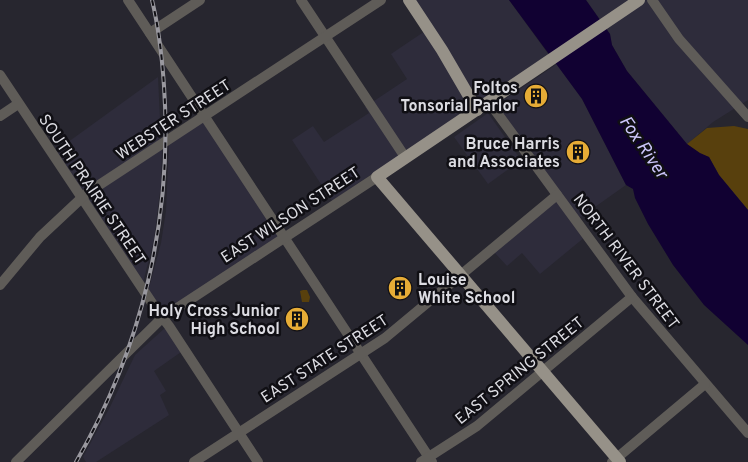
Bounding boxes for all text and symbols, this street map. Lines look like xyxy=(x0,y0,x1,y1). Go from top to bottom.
street label: WEBSTER STREET xyxy=(113,76,235,165)
place label: Foltos Tonsorial Parlor xyxy=(400,79,518,117)
building icon: Foltos Tonsorial Parlor xyxy=(523,83,549,109)
street label: SOUTH PRAIRIE STREET xyxy=(33,111,149,269)
water label: Fox River xyxy=(613,112,673,186)
place label: Bruce Harris and Associates xyxy=(448,135,560,173)
building icon: Bruce Harris and Associates xyxy=(565,139,591,165)
street label: EAST WILSON STREET xyxy=(218,163,364,268)
street label: NORTH RIVER STREET xyxy=(568,191,683,334)
place label: Louise White School xyxy=(418,271,515,309)
building icon: Louise White School xyxy=(387,275,413,301)
place label: Holy Cross Junior High School xyxy=(149,302,280,340)
building icon: Holy Cross Junior High School xyxy=(284,306,310,332)
street label: EAST STATE STREET xyxy=(258,311,393,408)
street label: EAST SPRING STREET xyxy=(452,313,589,430)

